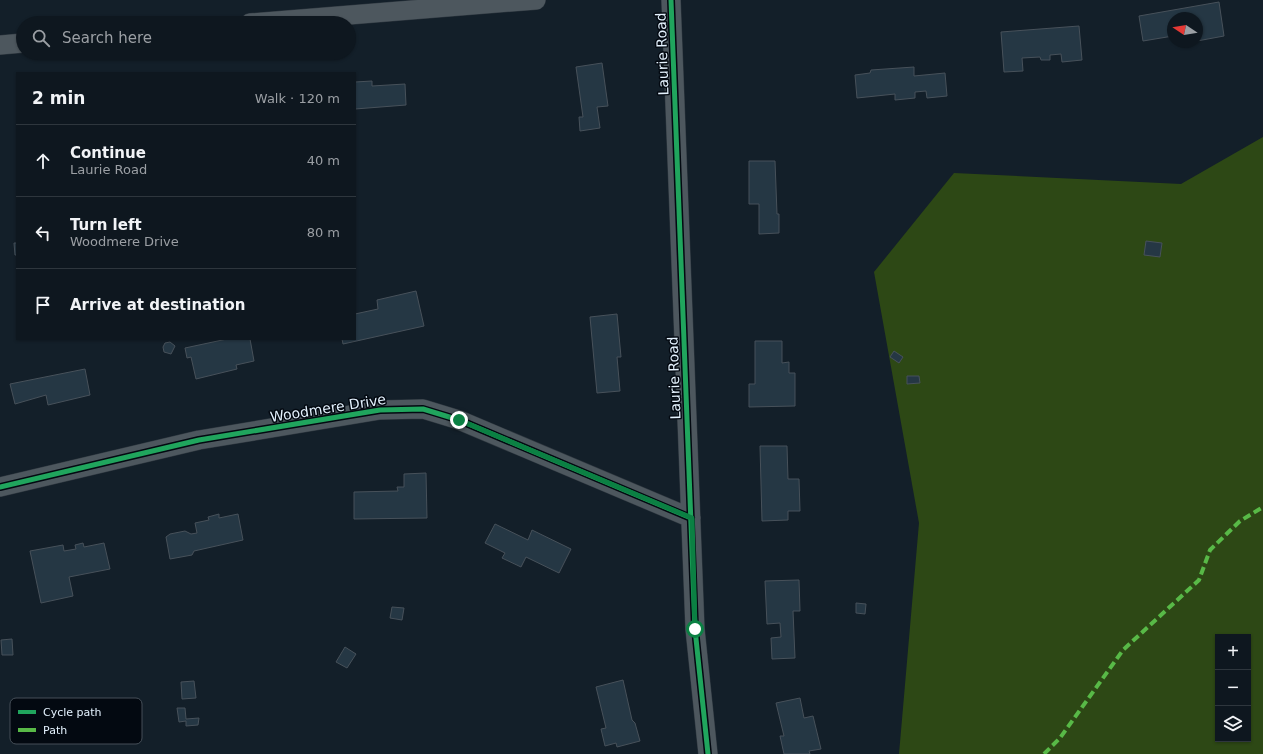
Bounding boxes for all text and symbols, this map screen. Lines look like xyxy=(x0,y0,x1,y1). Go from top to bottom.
street label: Laurie Road xyxy=(653,12,671,96)
north arrow xyxy=(1167,12,1203,48)
search box xyxy=(16,16,356,60)
icon: search xyxy=(30,27,52,49)
text: Search here xyxy=(62,29,152,47)
text: 2 min xyxy=(32,88,85,108)
text: Walk · 120 m xyxy=(255,91,340,106)
text: Continue xyxy=(70,144,146,162)
icon: ahead xyxy=(32,150,54,172)
text: 40 m xyxy=(307,153,340,168)
text: Laurie Road xyxy=(70,162,147,177)
text: Turn left xyxy=(70,216,142,234)
icon: left xyxy=(32,222,54,244)
text: 80 m xyxy=(307,225,340,240)
text: Woodmere Drive xyxy=(70,234,179,249)
icon: arrive xyxy=(32,294,54,316)
text: Arrive at destination xyxy=(70,296,245,314)
street label: Laurie Road xyxy=(665,336,683,420)
street label: Woodmere Drive xyxy=(269,391,387,425)
route end xyxy=(450,411,468,429)
route start xyxy=(686,620,704,638)
map controls xyxy=(1215,634,1251,742)
button: + xyxy=(1215,634,1251,670)
button: − xyxy=(1215,670,1251,706)
legend xyxy=(10,698,142,744)
text: Cycle path xyxy=(43,706,102,719)
button: layers xyxy=(1215,706,1251,742)
text: Path xyxy=(43,724,67,737)

